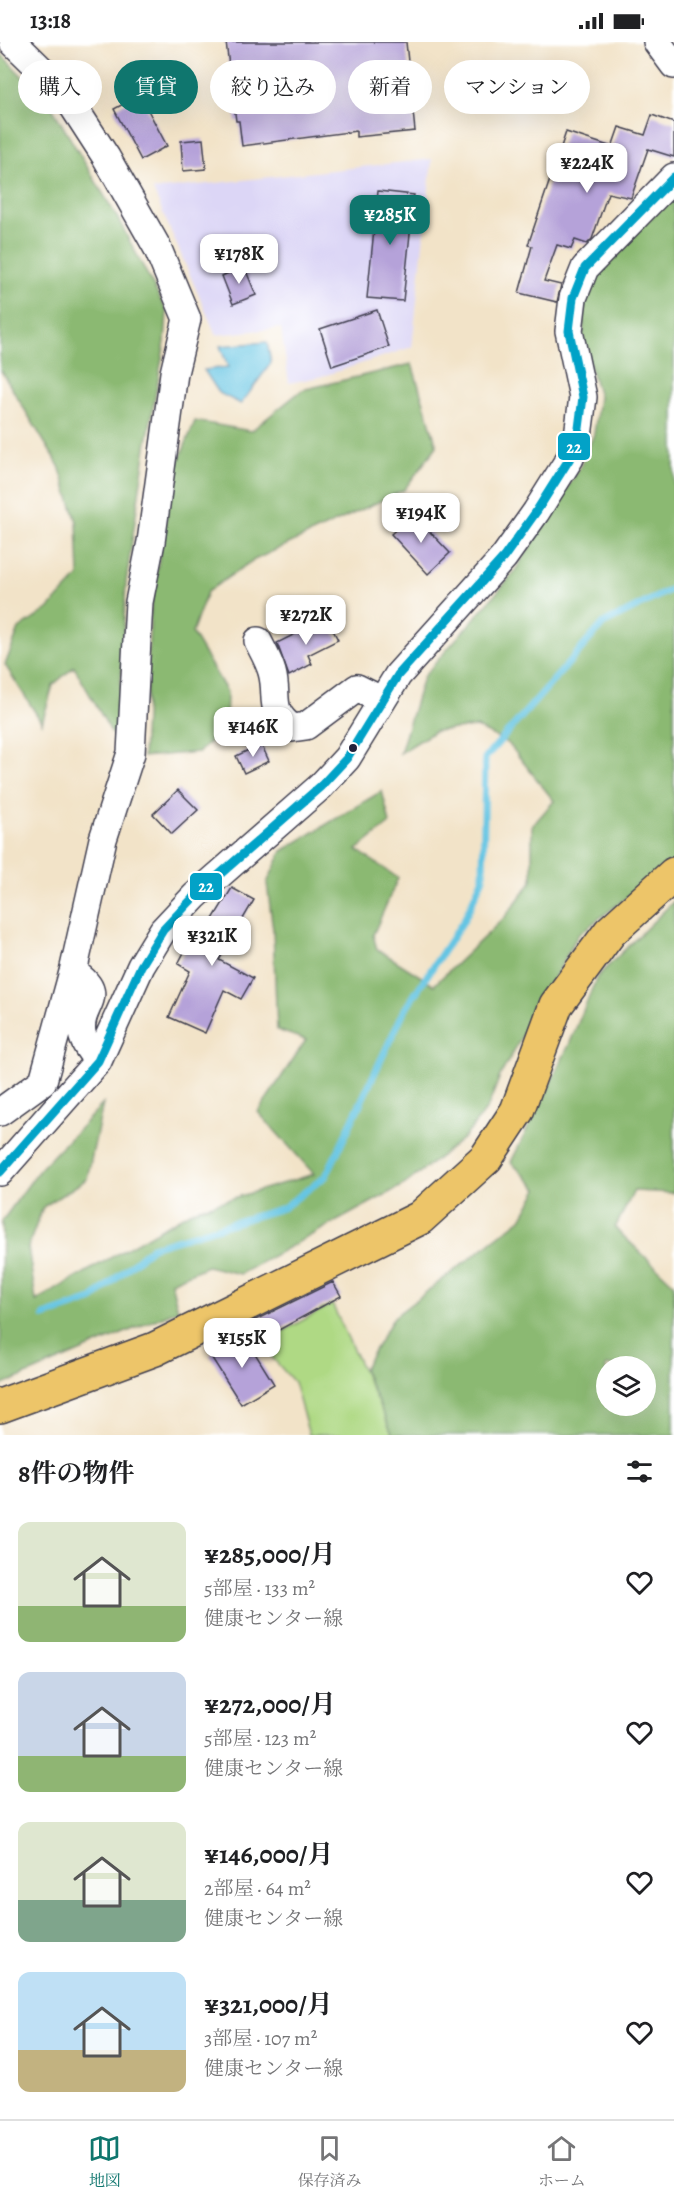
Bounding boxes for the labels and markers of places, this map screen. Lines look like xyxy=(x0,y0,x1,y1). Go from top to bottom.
pin: ¥224K xyxy=(545,143,629,194)
pin: ¥285K xyxy=(348,195,432,246)
pin: ¥178K xyxy=(197,234,281,285)
pin: ¥194K xyxy=(379,493,463,544)
pin: ¥272K xyxy=(264,595,348,646)
pin: ¥146K xyxy=(211,707,295,758)
unlabelled marker xyxy=(347,742,359,754)
pin: ¥321K xyxy=(170,916,254,967)
pin: ¥155K xyxy=(200,1318,284,1369)

